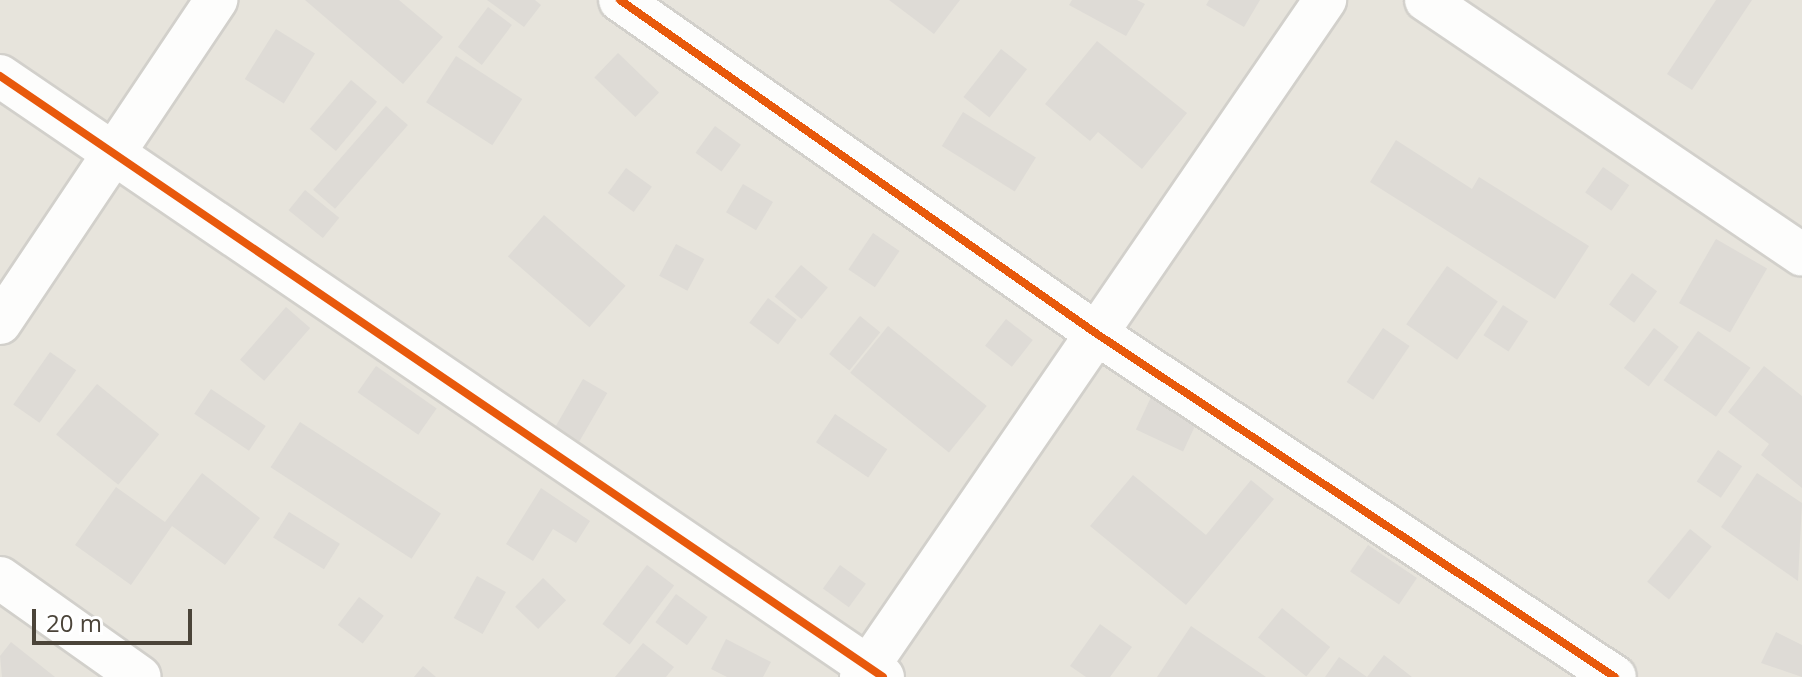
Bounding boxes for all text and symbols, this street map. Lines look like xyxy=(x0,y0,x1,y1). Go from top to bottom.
scale bar xyxy=(36,593,196,643)
text: 20 m xyxy=(46,606,102,639)

